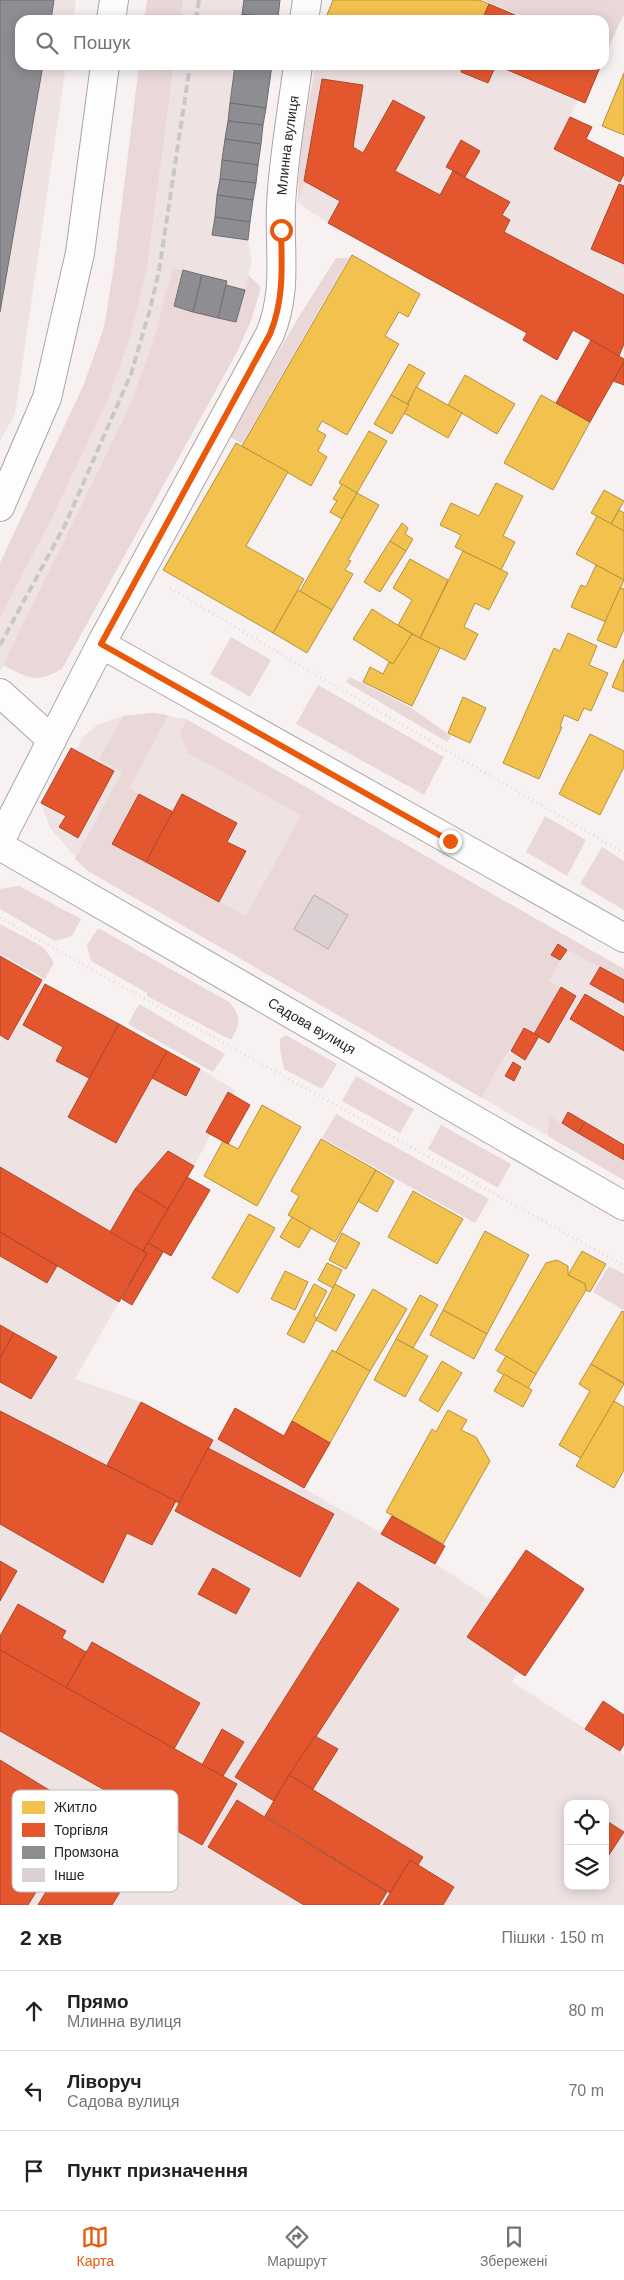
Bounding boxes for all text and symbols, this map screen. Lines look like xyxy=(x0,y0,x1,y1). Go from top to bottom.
search box xyxy=(15,15,609,70)
icon: search xyxy=(33,29,61,57)
text: Пошук xyxy=(73,32,130,53)
street label: Млинна вулиця xyxy=(274,94,302,196)
route start xyxy=(270,219,293,242)
route end xyxy=(439,830,462,853)
street label: Садова вулиця xyxy=(265,994,358,1057)
legend xyxy=(12,1790,178,1892)
text: Житло xyxy=(54,1799,97,1815)
map controls xyxy=(564,1800,609,1890)
button: locate xyxy=(564,1800,609,1845)
text: Торгівля xyxy=(54,1822,108,1838)
text: Промзона xyxy=(54,1844,119,1860)
button: layers xyxy=(564,1845,609,1890)
text: Інше xyxy=(54,1867,85,1883)
text: 2 хв xyxy=(20,1926,62,1949)
text: Пішки · 150 m xyxy=(501,1929,604,1946)
text: Прямо xyxy=(67,1991,129,2012)
icon: ahead xyxy=(20,1997,48,2025)
text: 80 m xyxy=(568,2002,604,2019)
text: Млинна вулиця xyxy=(67,2013,182,2030)
text: Ліворуч xyxy=(67,2071,142,2092)
icon: left xyxy=(20,2077,48,2105)
text: 70 m xyxy=(568,2082,604,2099)
text: Садова вулиця xyxy=(67,2093,179,2110)
icon: arrive xyxy=(20,2157,48,2185)
text: Пункт призначення xyxy=(67,2160,248,2181)
tab: Карта xyxy=(77,2223,114,2269)
tab: Маршрут xyxy=(267,2223,327,2269)
tab: Збережені xyxy=(480,2223,547,2269)

